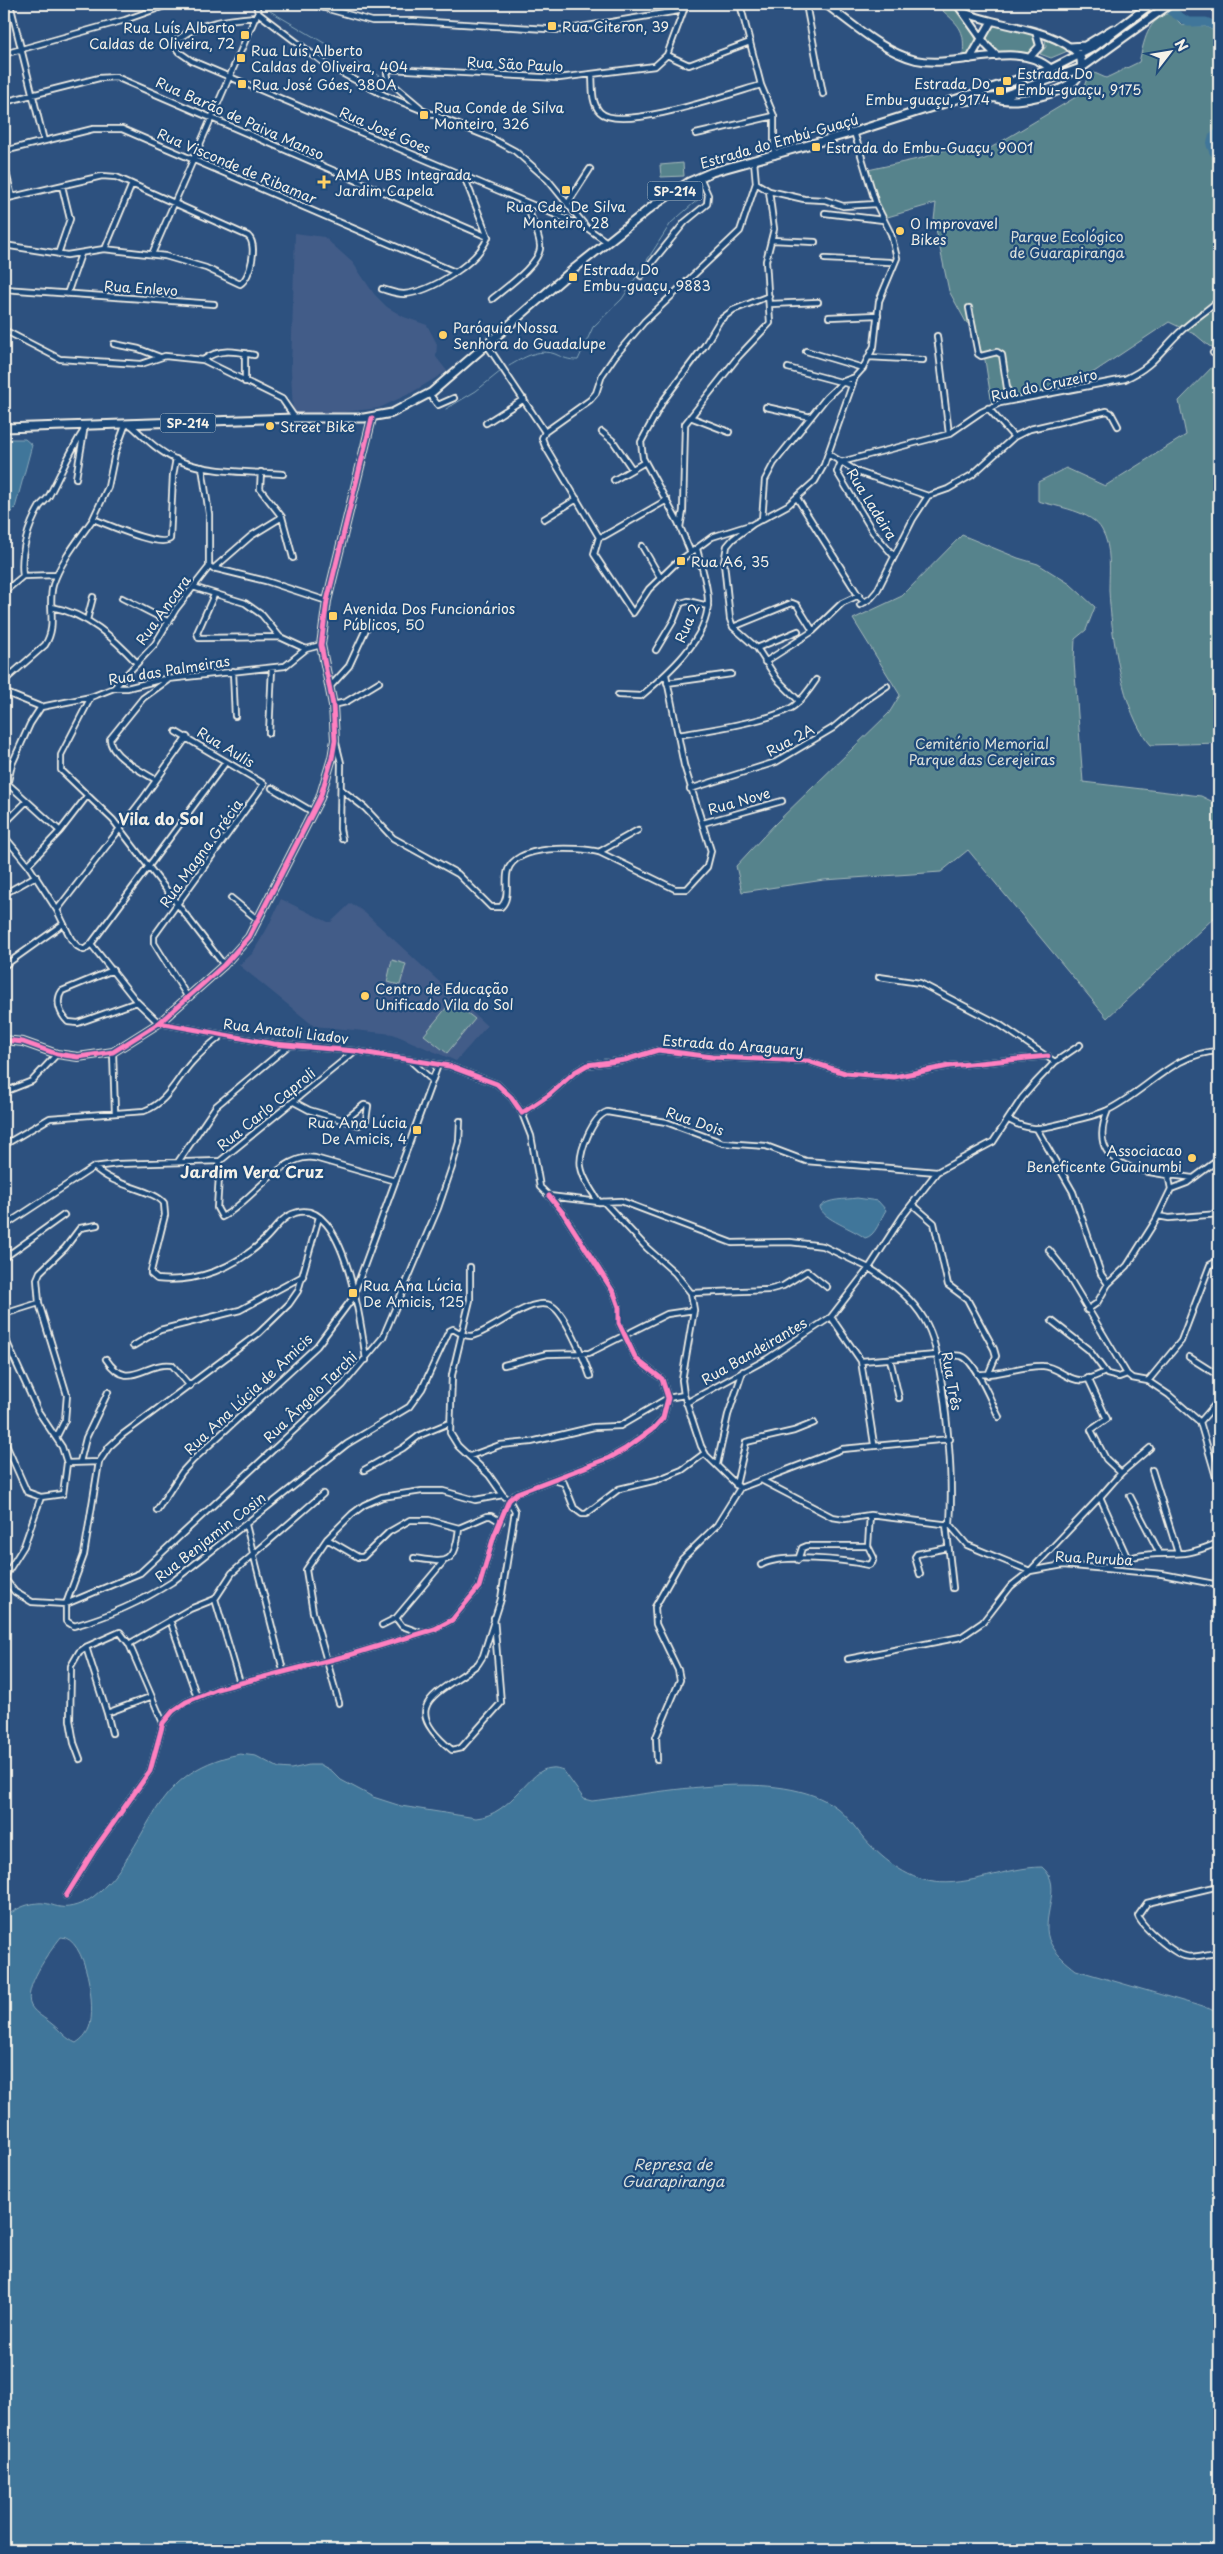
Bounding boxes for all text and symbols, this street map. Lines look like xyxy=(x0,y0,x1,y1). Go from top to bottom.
place label: Rua Citeron, 39 xyxy=(562,16,669,37)
place label: Rua Luís Alberto Caldas de Oliveira, 72 xyxy=(89,17,235,54)
marker: Rua Citeron, 39 xyxy=(546,20,558,32)
north arrow xyxy=(1146,28,1196,78)
marker: Rua Luís Alberto Caldas de Oliveira, 72 xyxy=(239,29,251,41)
text: N xyxy=(1170,35,1193,55)
place label: Rua Luís Alberto Caldas de Oliveira, 404 xyxy=(251,40,408,77)
street label: Rua São Paulo xyxy=(466,51,564,77)
marker: Rua Luís Alberto Caldas de Oliveira, 404 xyxy=(235,52,247,64)
place label: Estrada Do Embu-guaçu, 9175 xyxy=(1017,63,1141,100)
street label: Rua Barão de Paiva Manso xyxy=(153,71,328,165)
place label: Estrada Do Embu-guaçu, 9174 xyxy=(865,73,990,110)
place label: Rua José Góes, 380A xyxy=(252,74,397,95)
marker: Estrada Do Embu-guaçu, 9175 xyxy=(1001,75,1013,87)
marker: Rua José Góes, 380A xyxy=(236,78,248,90)
marker: Estrada Do Embu-guaçu, 9174 xyxy=(994,85,1006,97)
place label: Rua Conde de Silva Monteiro, 326 xyxy=(434,97,565,134)
street label: Rua José Goes xyxy=(336,101,434,159)
street label: Estrada do Embú-Guaçú xyxy=(697,108,861,174)
marker: Rua Conde de Silva Monteiro, 326 xyxy=(418,109,430,121)
street label: Rua Visconde de Ribamar xyxy=(154,123,321,209)
place label: Estrada do Embu-Guaçu, 9001 xyxy=(826,137,1033,158)
marker: Estrada do Embu-Guaçu, 9001 xyxy=(810,141,822,153)
place label: AMA UBS Integrada Jardim Capela xyxy=(335,164,472,201)
marker: AMA UBS Integrada Jardim Capela xyxy=(317,175,331,189)
road number: SP-214 xyxy=(648,182,702,200)
marker: Rua Cde. De Silva Monteiro, 28 xyxy=(560,184,572,196)
place label: Rua Cde. De Silva Monteiro, 28 xyxy=(506,196,626,233)
place label: O Improvavel Bikes xyxy=(910,213,998,250)
marker: O Improvavel Bikes xyxy=(894,225,906,237)
park label: Parque Ecológico de Guarapiranga xyxy=(1009,226,1125,263)
place label: Estrada Do Embu-guaçu, 9883 xyxy=(583,259,711,296)
marker: Estrada Do Embu-guaçu, 9883 xyxy=(567,271,579,283)
street label: Rua Enlevo xyxy=(103,275,179,301)
place label: Paróquia Nossa Senhora do Guadalupe xyxy=(453,317,606,354)
marker: Paróquia Nossa Senhora do Guadalupe xyxy=(437,329,449,341)
street label: Rua do Cruzeiro xyxy=(989,363,1099,407)
road number: SP-214 xyxy=(160,413,216,432)
place label: Street Bike xyxy=(280,416,355,437)
marker: Street Bike xyxy=(264,420,276,432)
street label: Rua Ladeira xyxy=(842,464,903,544)
place label: Rua A6, 35 xyxy=(691,551,769,572)
marker: Rua A6, 35 xyxy=(675,555,687,567)
street label: Rua Ancara xyxy=(131,571,196,649)
place label: Avenida Dos Funcionários Públicos, 50 xyxy=(343,598,515,635)
street label: Rua 2 xyxy=(669,600,705,646)
marker: Avenida Dos Funcionários Públicos, 50 xyxy=(327,610,339,622)
street label: Rua das Palmeiras xyxy=(107,650,231,690)
street label: Rua 2A xyxy=(762,718,818,761)
street label: Rua Aulis xyxy=(193,722,259,772)
park label: Cemitério Memorial Parque das Cerejeiras xyxy=(909,733,1055,770)
street label: Rua Nove xyxy=(705,782,773,820)
street label: Rua Magna Grécia xyxy=(154,794,248,912)
district label: Vila do Sol xyxy=(118,806,204,830)
place label: Centro de Educação Unificado Vila do Sol xyxy=(375,978,514,1015)
marker: Centro de Educação Unificado Vila do Sol xyxy=(359,990,371,1002)
street label: Rua Anatoli Liadov xyxy=(222,1013,351,1049)
street label: Estrada do Araguary xyxy=(662,1030,804,1060)
street label: Rua Carlo Caproli xyxy=(212,1063,320,1155)
street label: Rua Dois xyxy=(663,1101,727,1141)
place label: Rua Ana Lúcia De Amicis, 4 xyxy=(308,1112,407,1149)
marker: Rua Ana Lúcia De Amicis, 4 xyxy=(411,1124,423,1136)
place label: Associacao Beneficente Guainumbi xyxy=(1026,1140,1182,1177)
marker: Associacao Beneficente Guainumbi xyxy=(1186,1152,1198,1164)
district label: Jardim Vera Cruz xyxy=(180,1159,324,1183)
place label: Rua Ana Lúcia De Amicis, 125 xyxy=(363,1275,464,1312)
marker: Rua Ana Lúcia De Amicis, 125 xyxy=(347,1287,359,1299)
street label: Rua Bandeirantes xyxy=(697,1312,811,1390)
street label: Rua Ana Lúcia de Amicis xyxy=(179,1329,317,1459)
street label: Rua Ângelo Tarchi xyxy=(258,1347,362,1447)
street label: Rua Três xyxy=(936,1350,968,1412)
street label: Rua Benjamin Cosin xyxy=(150,1487,270,1587)
street label: Rua Puruba xyxy=(1054,1545,1134,1571)
water label: Represa de Guarapiranga xyxy=(622,2152,725,2192)

